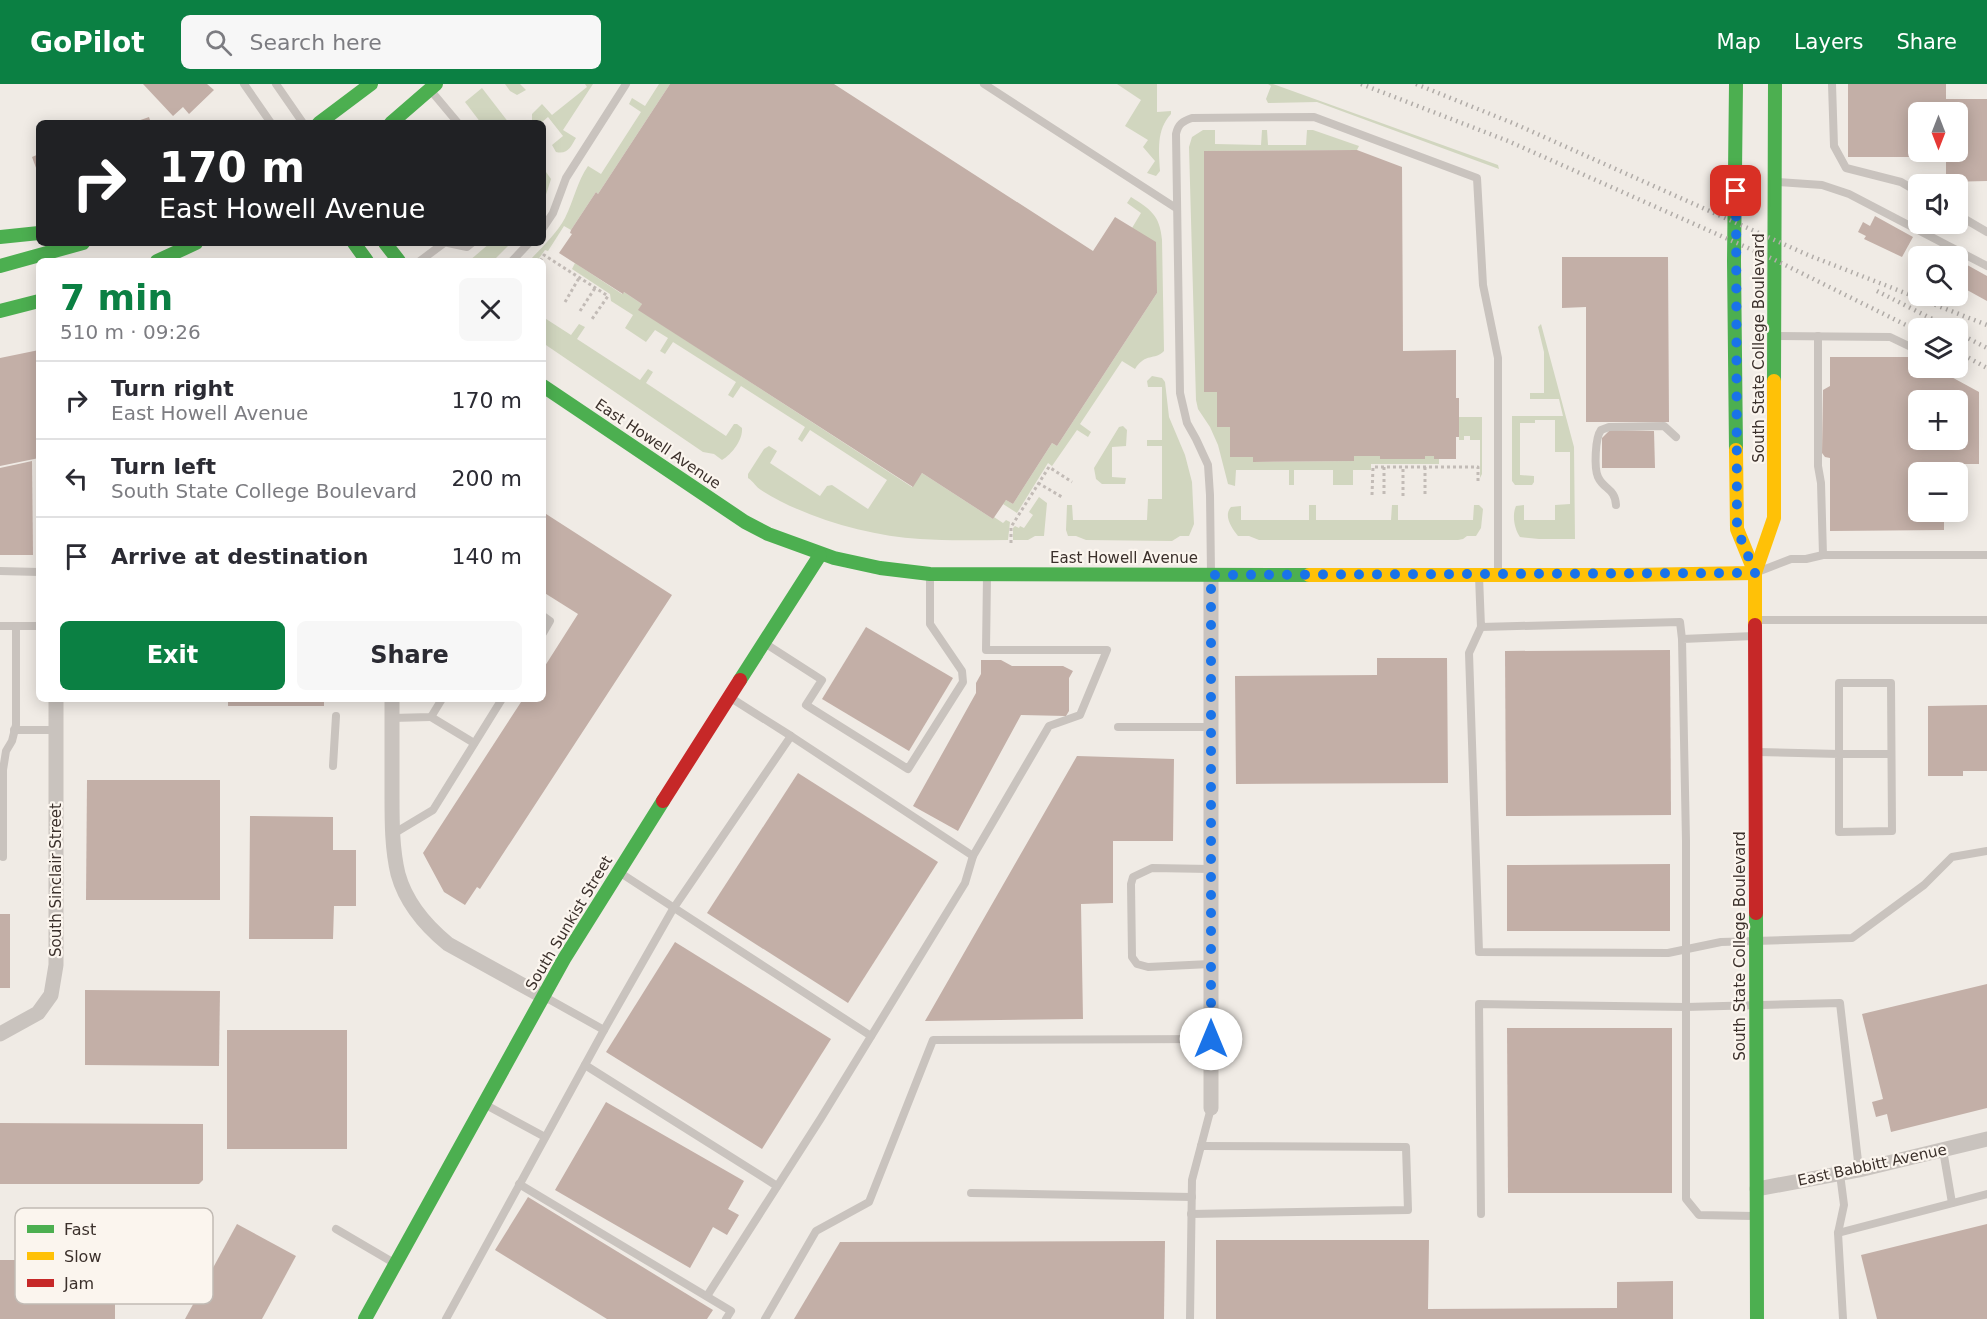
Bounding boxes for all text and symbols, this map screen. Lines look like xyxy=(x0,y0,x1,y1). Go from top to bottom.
search box xyxy=(181,15,601,69)
text: GoPilot xyxy=(30,26,145,59)
icon: search xyxy=(202,26,235,59)
text: Search here xyxy=(250,30,382,55)
text: Map xyxy=(1717,30,1761,54)
text: Layers xyxy=(1794,30,1863,54)
text: Share xyxy=(1896,30,1957,54)
north arrow xyxy=(1908,102,1968,162)
map controls xyxy=(1908,102,1968,522)
text: 170 m xyxy=(159,143,305,192)
icon: right xyxy=(60,144,138,222)
pin xyxy=(1710,165,1761,216)
icon: arrive xyxy=(1719,174,1752,207)
button: sound xyxy=(1908,174,1968,234)
text: East Howell Avenue xyxy=(159,193,425,224)
street label: South State College Boulevard xyxy=(1750,233,1768,463)
button: search xyxy=(1908,246,1968,306)
text: 7 min xyxy=(60,277,173,318)
button: close xyxy=(459,278,522,341)
button: layers xyxy=(1908,318,1968,378)
text: 510 m · 09:26 xyxy=(60,320,201,344)
text: Turn right xyxy=(111,376,234,401)
icon: right xyxy=(60,384,93,417)
text: 170 m xyxy=(452,388,522,413)
button: + xyxy=(1908,390,1968,450)
street label: East Howell Avenue xyxy=(592,395,724,493)
text: East Howell Avenue xyxy=(111,401,308,425)
text: Turn left xyxy=(111,454,216,479)
icon: left xyxy=(60,462,93,495)
button: − xyxy=(1908,462,1968,522)
text: 200 m xyxy=(452,466,522,491)
text: South State College Boulevard xyxy=(111,479,417,503)
icon: arrive xyxy=(60,540,93,573)
text: Arrive at destination xyxy=(111,544,368,569)
text: 140 m xyxy=(452,544,522,569)
street label: East Howell Avenue xyxy=(1050,549,1198,567)
button: Exit xyxy=(60,621,285,690)
button: Share xyxy=(297,621,522,690)
street label: South Sinclair Street xyxy=(47,803,65,957)
street label: South State College Boulevard xyxy=(1731,831,1749,1061)
street label: South Sunkist Street xyxy=(522,852,616,994)
position arrow xyxy=(1179,1007,1243,1071)
street label: East Babbitt Avenue xyxy=(1796,1140,1948,1190)
legend xyxy=(15,1208,213,1304)
text: Fast xyxy=(64,1220,96,1239)
text: Slow xyxy=(64,1247,101,1266)
text: Jam xyxy=(63,1274,94,1293)

